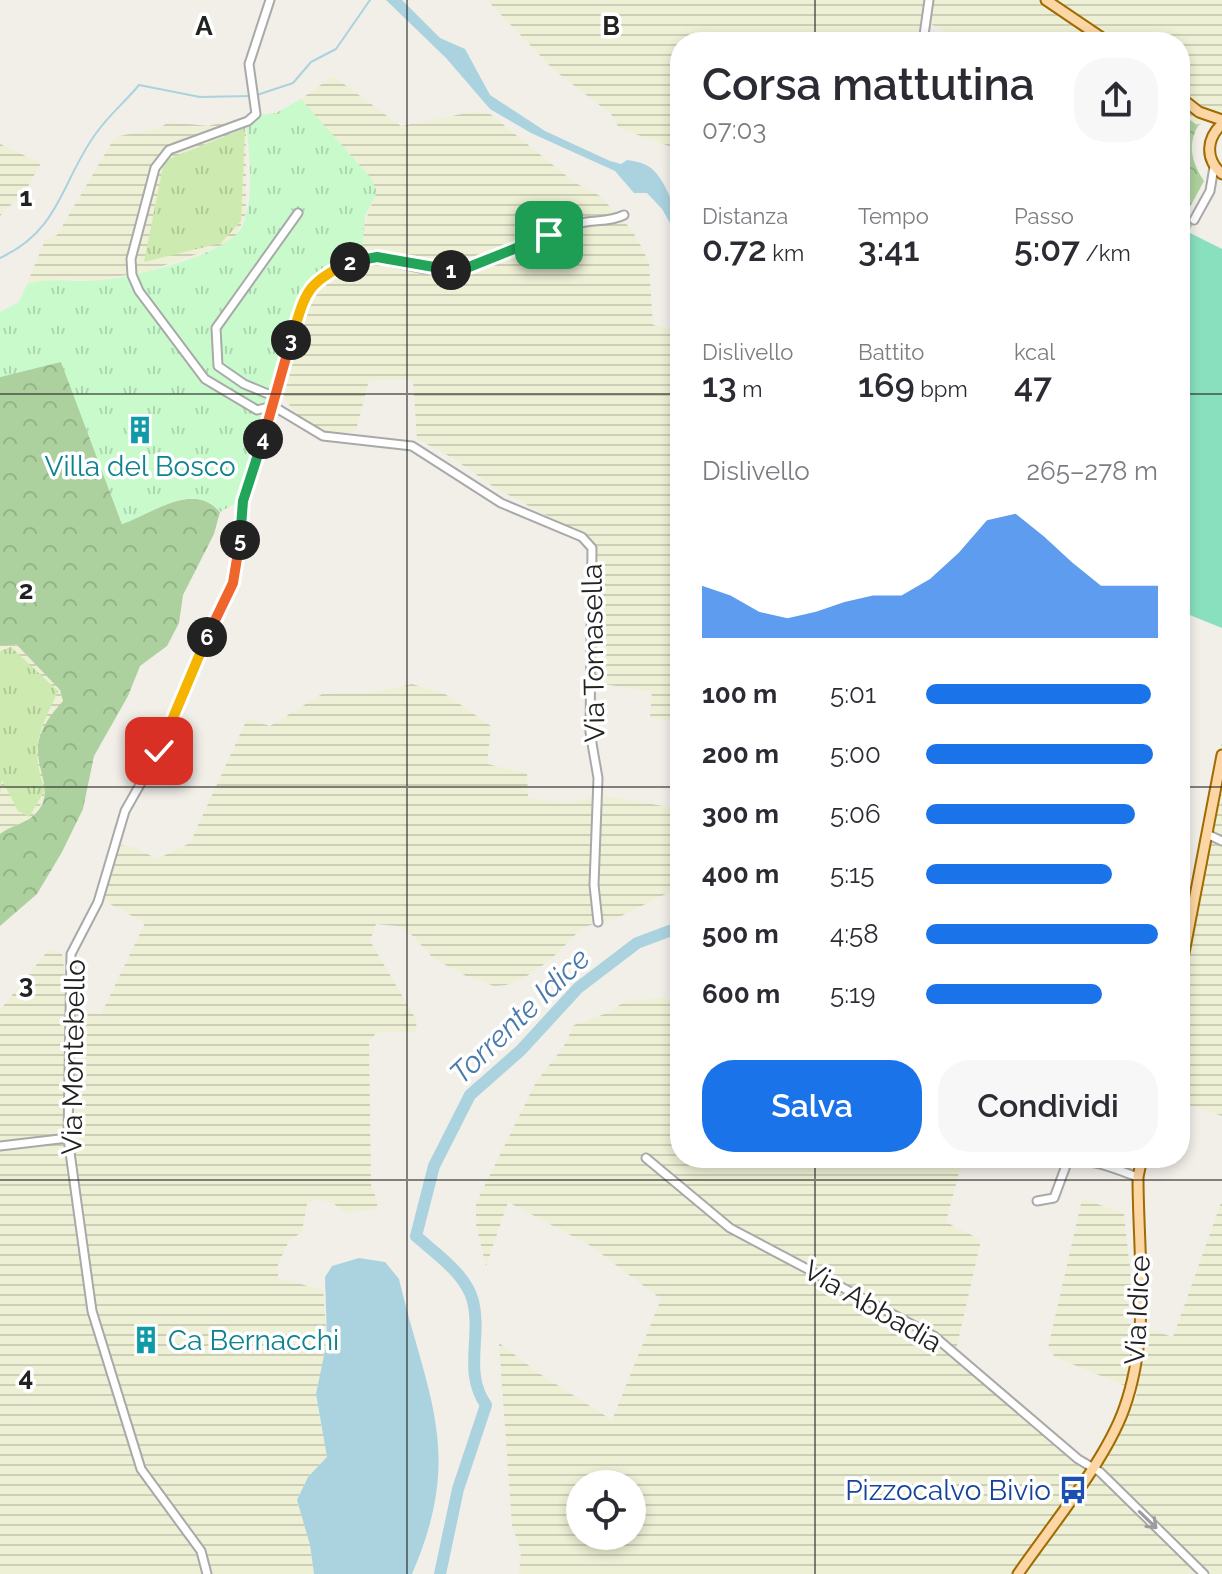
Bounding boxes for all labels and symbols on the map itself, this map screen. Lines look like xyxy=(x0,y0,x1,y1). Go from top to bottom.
text: A xyxy=(195,11,213,41)
text: B xyxy=(602,11,620,41)
text: 1 xyxy=(20,182,33,212)
pin xyxy=(515,201,583,269)
pin: 2 xyxy=(330,242,370,282)
pin: 1 xyxy=(431,250,471,290)
pin: 3 xyxy=(271,320,311,360)
building icon: Villa del Bosco xyxy=(125,415,155,445)
pin: 4 xyxy=(243,419,283,459)
place label: Villa del Bosco xyxy=(44,450,236,483)
pin: 5 xyxy=(220,520,260,560)
street label: Via Tomasella xyxy=(575,563,612,743)
text: 2 xyxy=(19,575,33,605)
pin: 6 xyxy=(187,617,227,657)
pin xyxy=(125,717,193,785)
water label: Torrente Idice xyxy=(443,940,597,1091)
street label: Via Montebello xyxy=(55,959,92,1155)
text: 3 xyxy=(19,969,33,999)
street label: Via Abbadia xyxy=(798,1254,948,1359)
street label: Via Idice xyxy=(1118,1255,1157,1366)
place label: Ca Bernacchi xyxy=(168,1324,339,1357)
building icon: Ca Bernacchi xyxy=(131,1325,161,1355)
text: 4 xyxy=(19,1362,33,1392)
place label: Pizzocalvo Bivio xyxy=(845,1474,1051,1507)
bus stop icon: Pizzocalvo Bivio xyxy=(1058,1475,1088,1505)
one-way arrow xyxy=(1138,1510,1157,1529)

